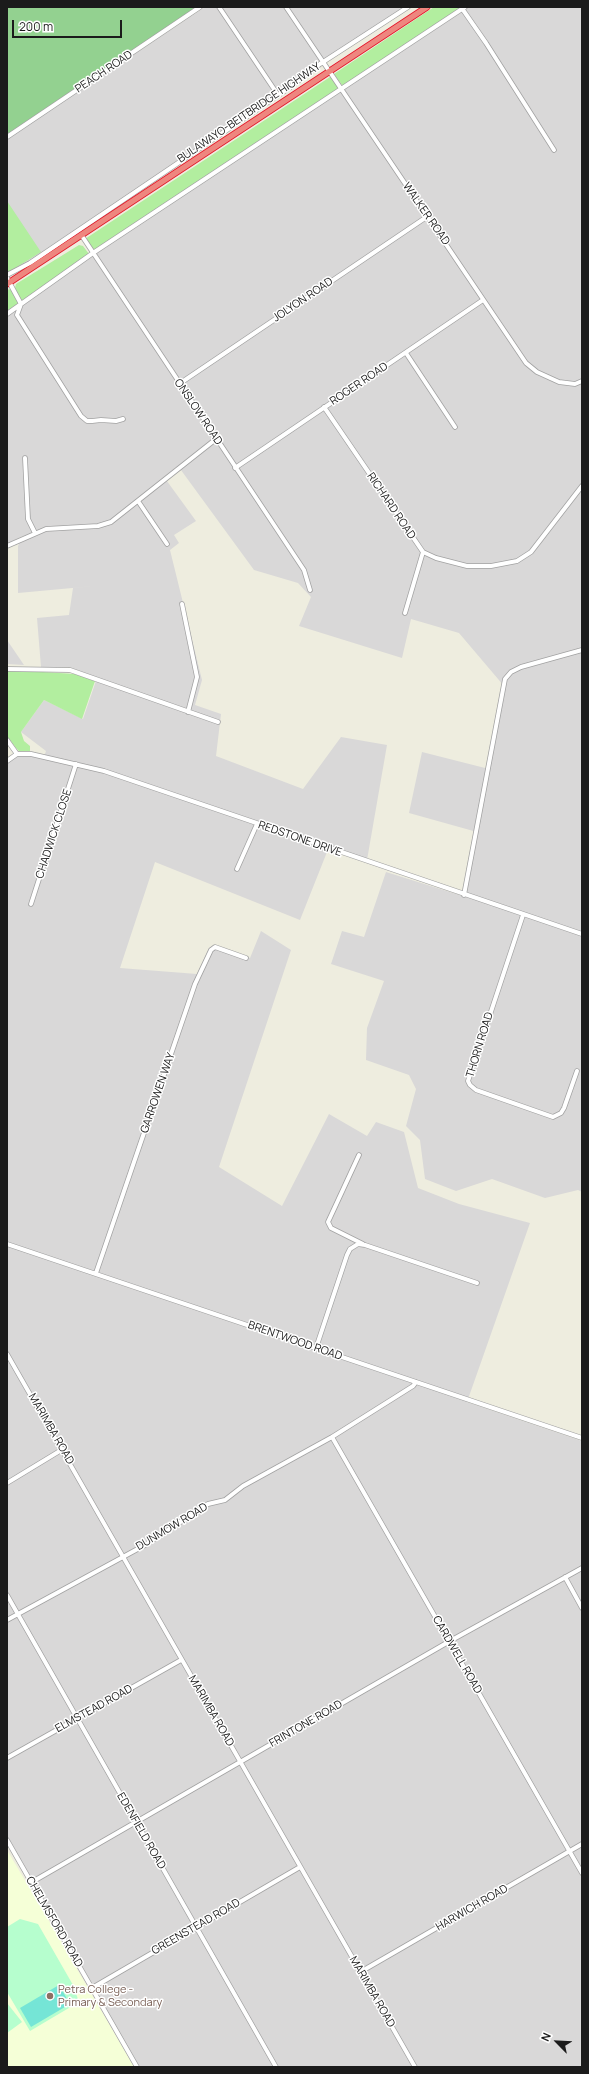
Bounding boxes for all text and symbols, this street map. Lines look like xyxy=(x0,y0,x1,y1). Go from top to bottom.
scale bar xyxy=(14,12,124,38)
text: 200 m xyxy=(19,18,53,35)
street label: PEACH ROAD xyxy=(73,48,135,96)
street label: BULAWAYO-BEITBRIDGE HIGHWAY xyxy=(175,60,323,166)
street label: WALKER ROAD xyxy=(400,180,452,248)
street label: JOLYON ROAD xyxy=(270,275,336,325)
street label: ROGER ROAD xyxy=(328,360,390,408)
street label: ONSLOW ROAD xyxy=(171,376,225,448)
street label: RICHARD ROAD xyxy=(364,470,418,542)
street label: CHADWICK CLOSE xyxy=(33,788,75,880)
street label: REDSTONE DRIVE xyxy=(256,818,344,860)
street label: THORN ROAD xyxy=(464,1011,496,1079)
street label: GARROWEN WAY xyxy=(138,1051,178,1135)
street label: BRENTWOOD ROAD xyxy=(246,1319,344,1363)
street label: MARIMBA ROAD xyxy=(25,1391,77,1467)
street label: DUNMOW ROAD xyxy=(134,1500,210,1554)
street label: CARDWELL ROAD xyxy=(429,1614,485,1696)
street label: MARIMBA ROAD xyxy=(185,1673,237,1749)
street label: ELMSTEAD ROAD xyxy=(53,1682,135,1736)
street label: FRINTONE ROAD xyxy=(267,1698,345,1750)
street label: EDENFIELD ROAD xyxy=(114,1790,168,1872)
street label: CHELMSFORD ROAD xyxy=(23,1874,85,1970)
street label: HARWICH ROAD xyxy=(434,1882,510,1934)
street label: GREENSTEAD ROAD xyxy=(149,1896,243,1958)
street label: MARIMBA ROAD xyxy=(346,1954,398,2030)
place label: Petra College - Primary & Secondary xyxy=(58,1983,162,2009)
marker: Petra College - Primary & Secondary xyxy=(45,1991,55,2001)
north arrow xyxy=(537,2022,577,2062)
text: N xyxy=(537,2030,554,2044)

